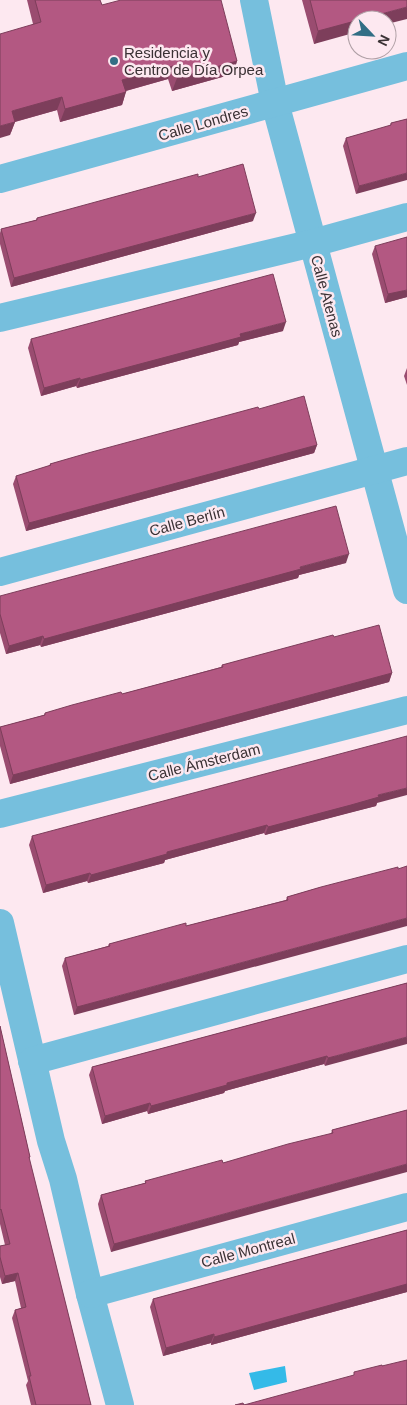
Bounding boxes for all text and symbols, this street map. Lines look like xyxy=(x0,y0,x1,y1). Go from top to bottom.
north arrow xyxy=(347,10,397,60)
text: N xyxy=(374,33,393,48)
place label: Residencia y Centro de Día Orpea xyxy=(124,44,264,78)
marker: Residencia y Centro de Día Orpea xyxy=(108,55,120,67)
street label: Calle Londres xyxy=(156,102,250,144)
street label: Calle Atenas xyxy=(308,253,346,339)
street label: Calle Berlín xyxy=(147,503,227,539)
street label: Calle Ámsterdam xyxy=(146,740,262,784)
street label: Calle Montreal xyxy=(199,1229,297,1271)

